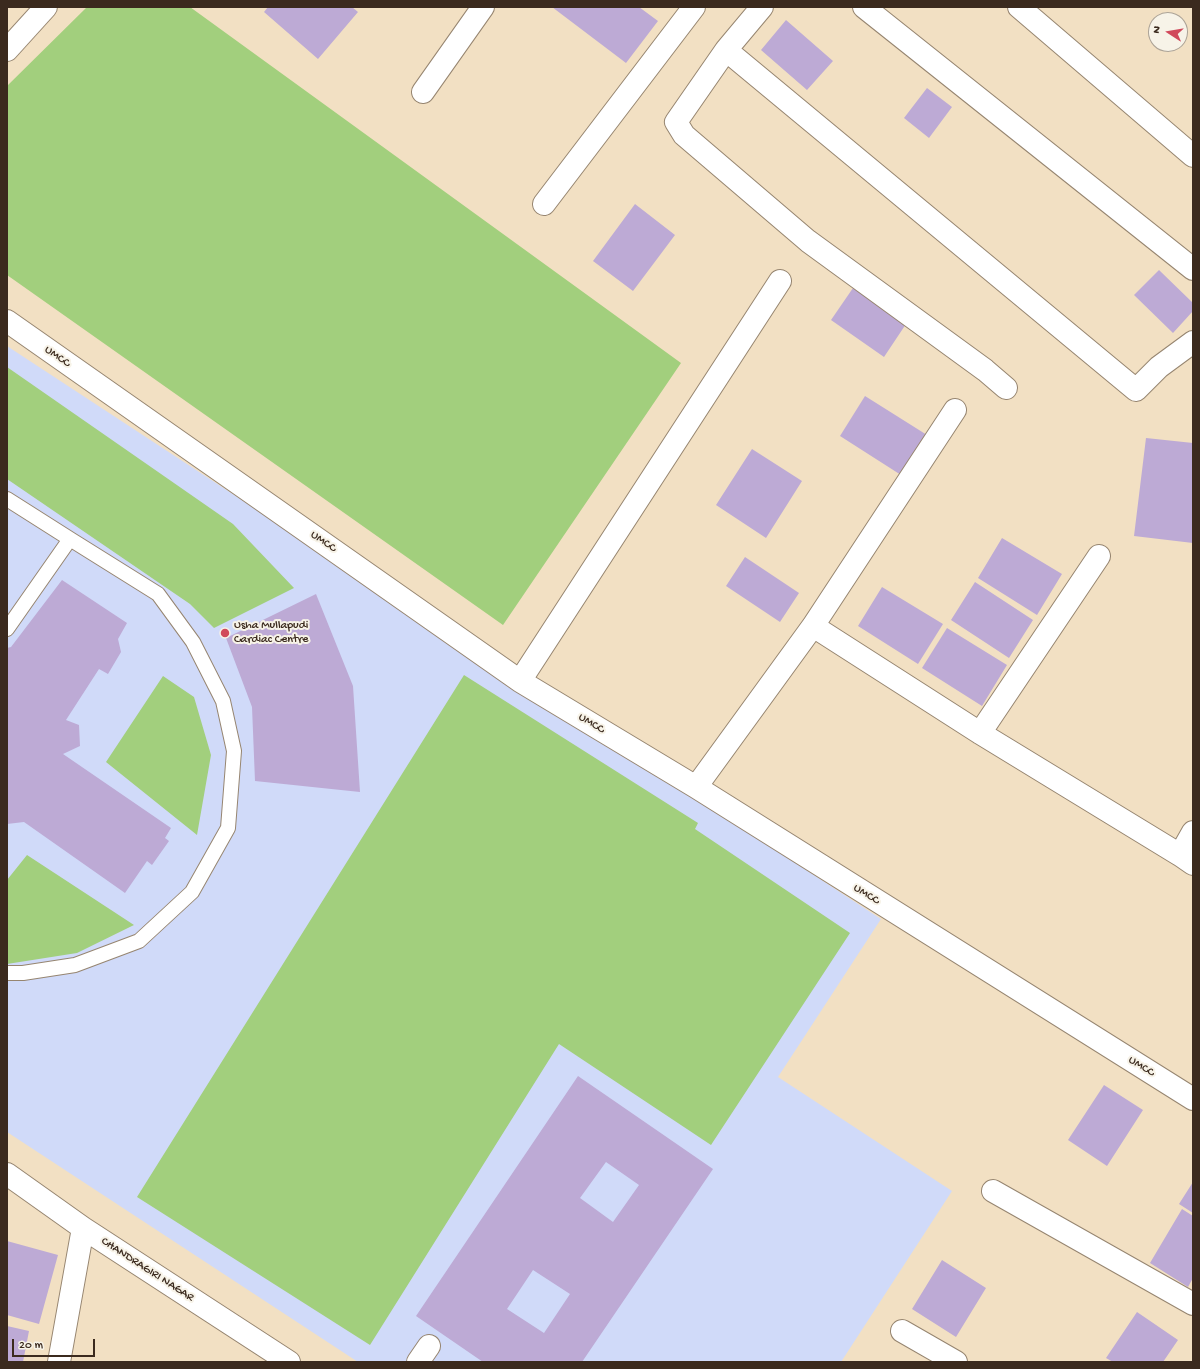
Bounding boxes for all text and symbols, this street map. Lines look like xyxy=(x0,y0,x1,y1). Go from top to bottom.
north arrow xyxy=(1148,12,1188,52)
text: N xyxy=(1151,25,1164,34)
street label: UMCC xyxy=(41,343,73,371)
street label: UMCC xyxy=(307,528,339,556)
place label: Usha Mullapudi Cardiac Centre xyxy=(234,619,308,647)
marker: Usha Mullapudi Cardiac Centre xyxy=(219,627,231,639)
street label: UMCC xyxy=(575,711,607,737)
street label: UMCC xyxy=(850,881,882,909)
street label: UMCC xyxy=(1125,1053,1157,1081)
street label: CHANDRAGIRI NAGAR xyxy=(98,1235,196,1305)
scale bar xyxy=(14,1331,97,1357)
text: 20 m xyxy=(19,1339,43,1353)

